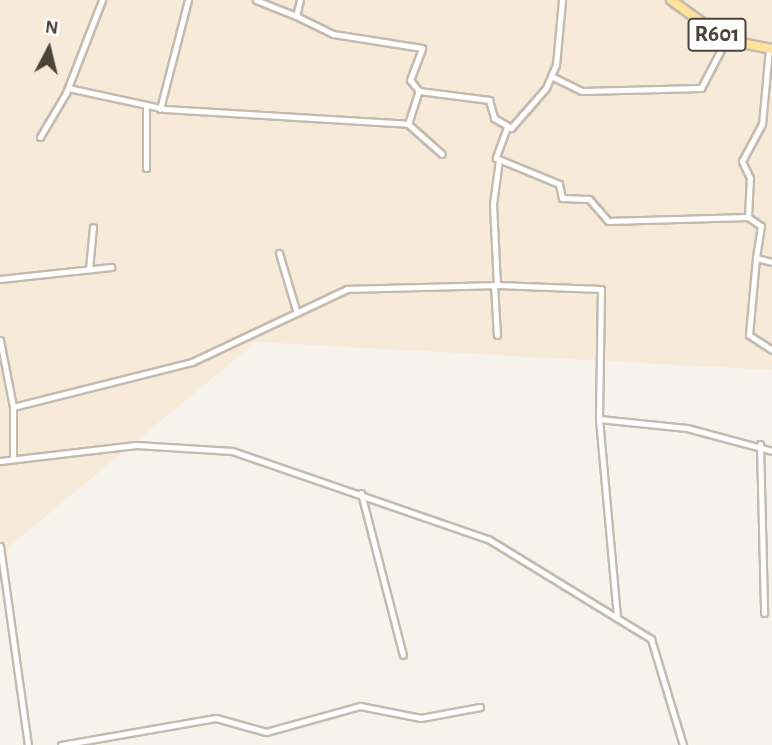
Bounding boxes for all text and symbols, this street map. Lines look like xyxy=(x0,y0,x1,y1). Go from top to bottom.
north arrow xyxy=(14,14,84,84)
road number: R601 xyxy=(687,16,747,54)
text: N xyxy=(44,17,59,38)

